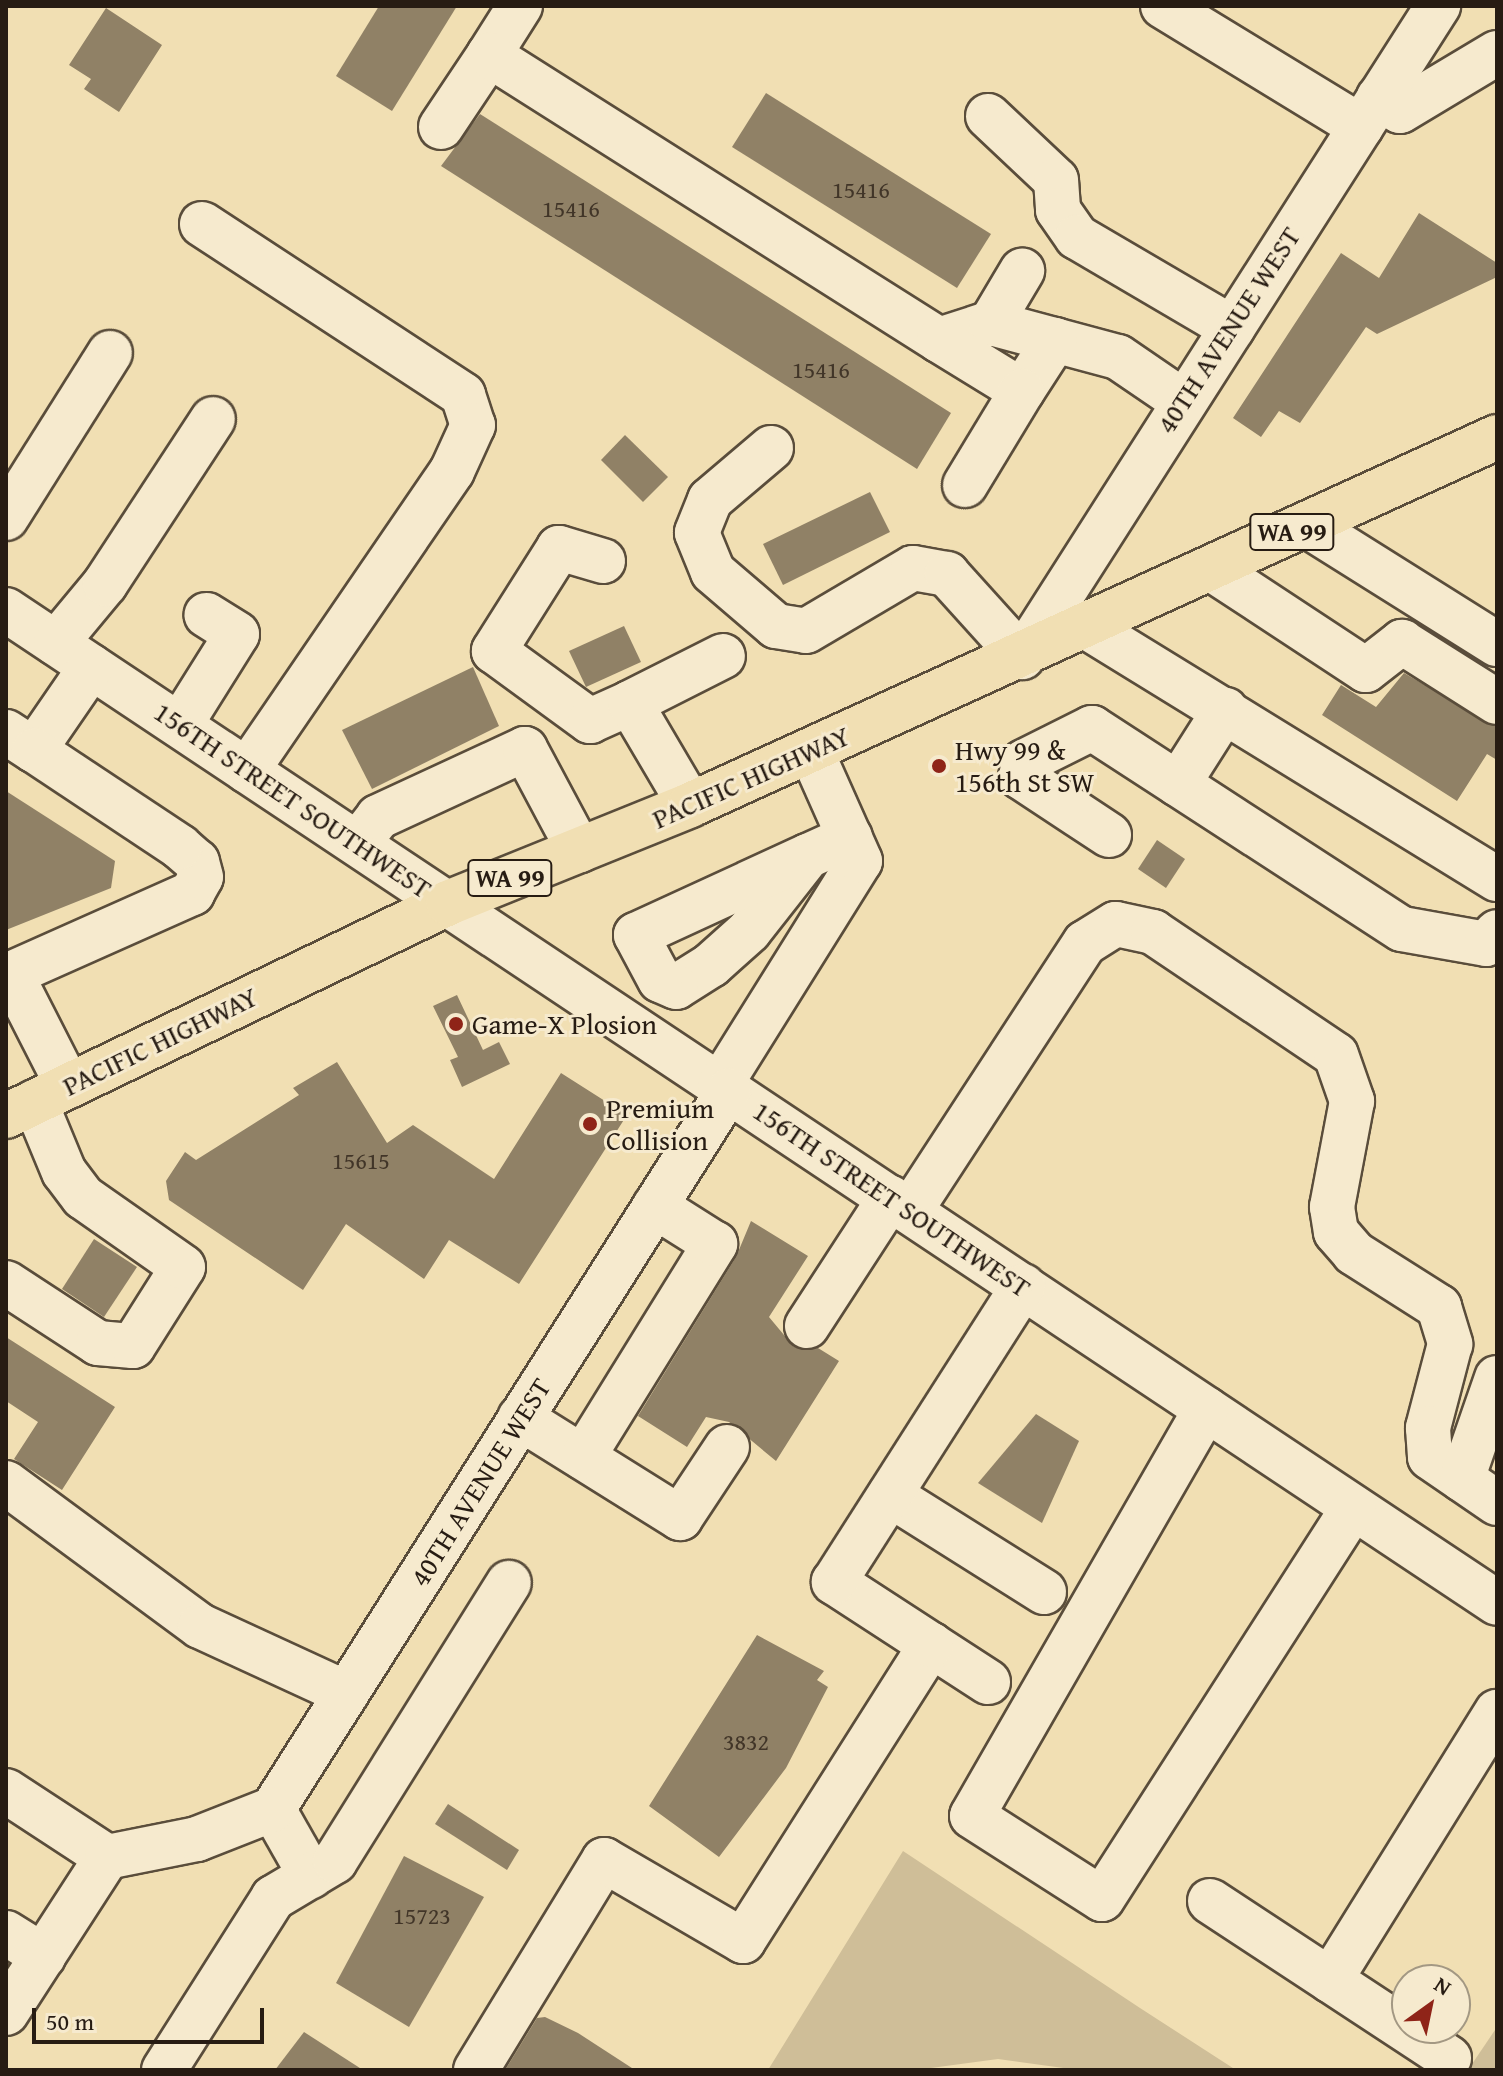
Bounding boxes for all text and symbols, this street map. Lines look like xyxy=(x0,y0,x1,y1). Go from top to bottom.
house number: 15416 xyxy=(832,176,890,204)
house number: 15416 xyxy=(542,195,600,223)
street label: 40TH AVENUE WEST xyxy=(1149,221,1307,439)
house number: 15416 xyxy=(792,356,850,384)
road number: WA 99 xyxy=(1248,510,1336,554)
street label: 156TH STREET SOUTHWEST xyxy=(148,695,438,905)
street label: PACIFIC HIGHWAY xyxy=(647,718,855,836)
place label: Hwy 99 & 156th St SW xyxy=(955,733,1094,799)
marker: Hwy 99 & 156th St SW xyxy=(930,757,948,775)
road number: WA 99 xyxy=(466,856,554,900)
street label: PACIFIC HIGHWAY xyxy=(57,979,263,1103)
place label: Game-X Plosion xyxy=(472,1007,657,1041)
marker: Game-X Plosion xyxy=(447,1015,465,1033)
place label: Premium Collision xyxy=(606,1091,714,1157)
street label: 156TH STREET SOUTHWEST xyxy=(747,1094,1037,1304)
marker: Premium Collision xyxy=(581,1115,599,1133)
house number: 15615 xyxy=(332,1147,390,1175)
street label: 40TH AVENUE WEST xyxy=(402,1372,558,1592)
house number: 3832 xyxy=(723,1728,769,1756)
house number: 15723 xyxy=(393,1902,451,1930)
north arrow xyxy=(1391,1964,1471,2044)
text: N xyxy=(1428,1968,1458,2003)
scale bar xyxy=(36,1992,268,2042)
text: 50 m xyxy=(46,2004,94,2039)

